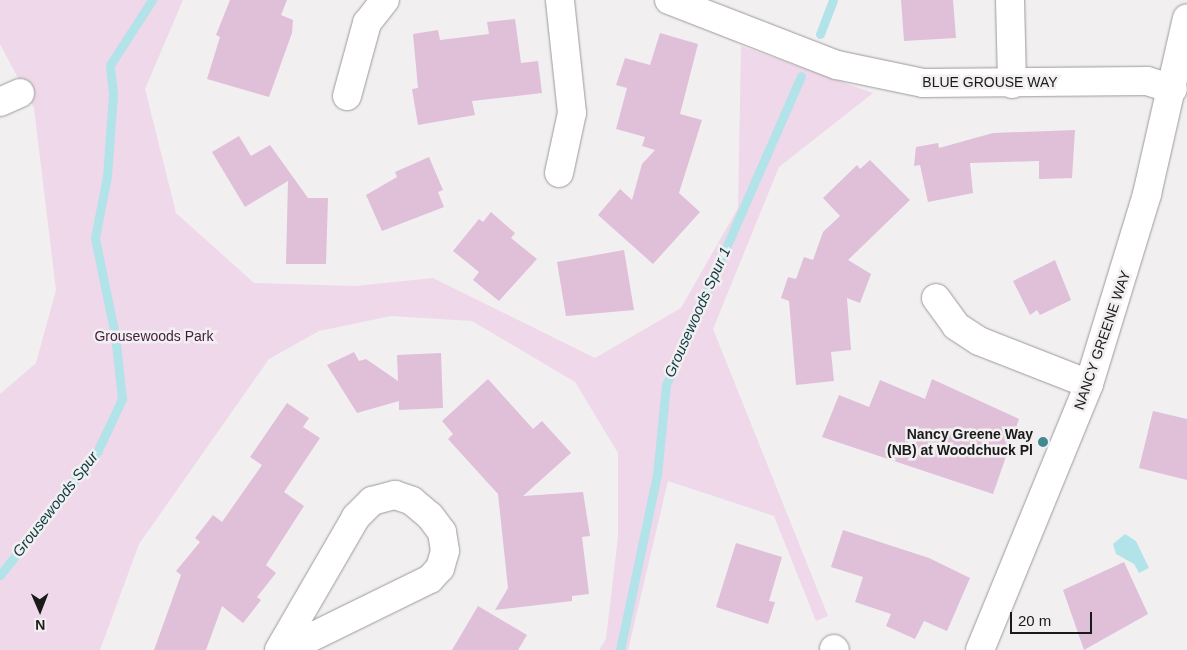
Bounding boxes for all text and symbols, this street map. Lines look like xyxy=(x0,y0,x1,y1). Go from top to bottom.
street label: BLUE GROUSE WAY xyxy=(922,74,1058,90)
water label: Grousewoods Spur 1 xyxy=(660,244,734,380)
street label: NANCY GREENE WAY xyxy=(1070,268,1134,412)
park label: Grousewoods Park xyxy=(94,328,214,344)
place label: Nancy Greene Way (NB) at Woodchuck Pl xyxy=(887,426,1033,458)
marker: Nancy Greene Way (NB) at Woodchuck Pl xyxy=(1037,436,1049,448)
water label: Grousewoods Spur xyxy=(8,448,102,560)
north arrow xyxy=(15,585,65,635)
scale bar xyxy=(1012,602,1094,634)
text: 20 m xyxy=(1018,612,1051,629)
text: N xyxy=(35,617,45,633)

